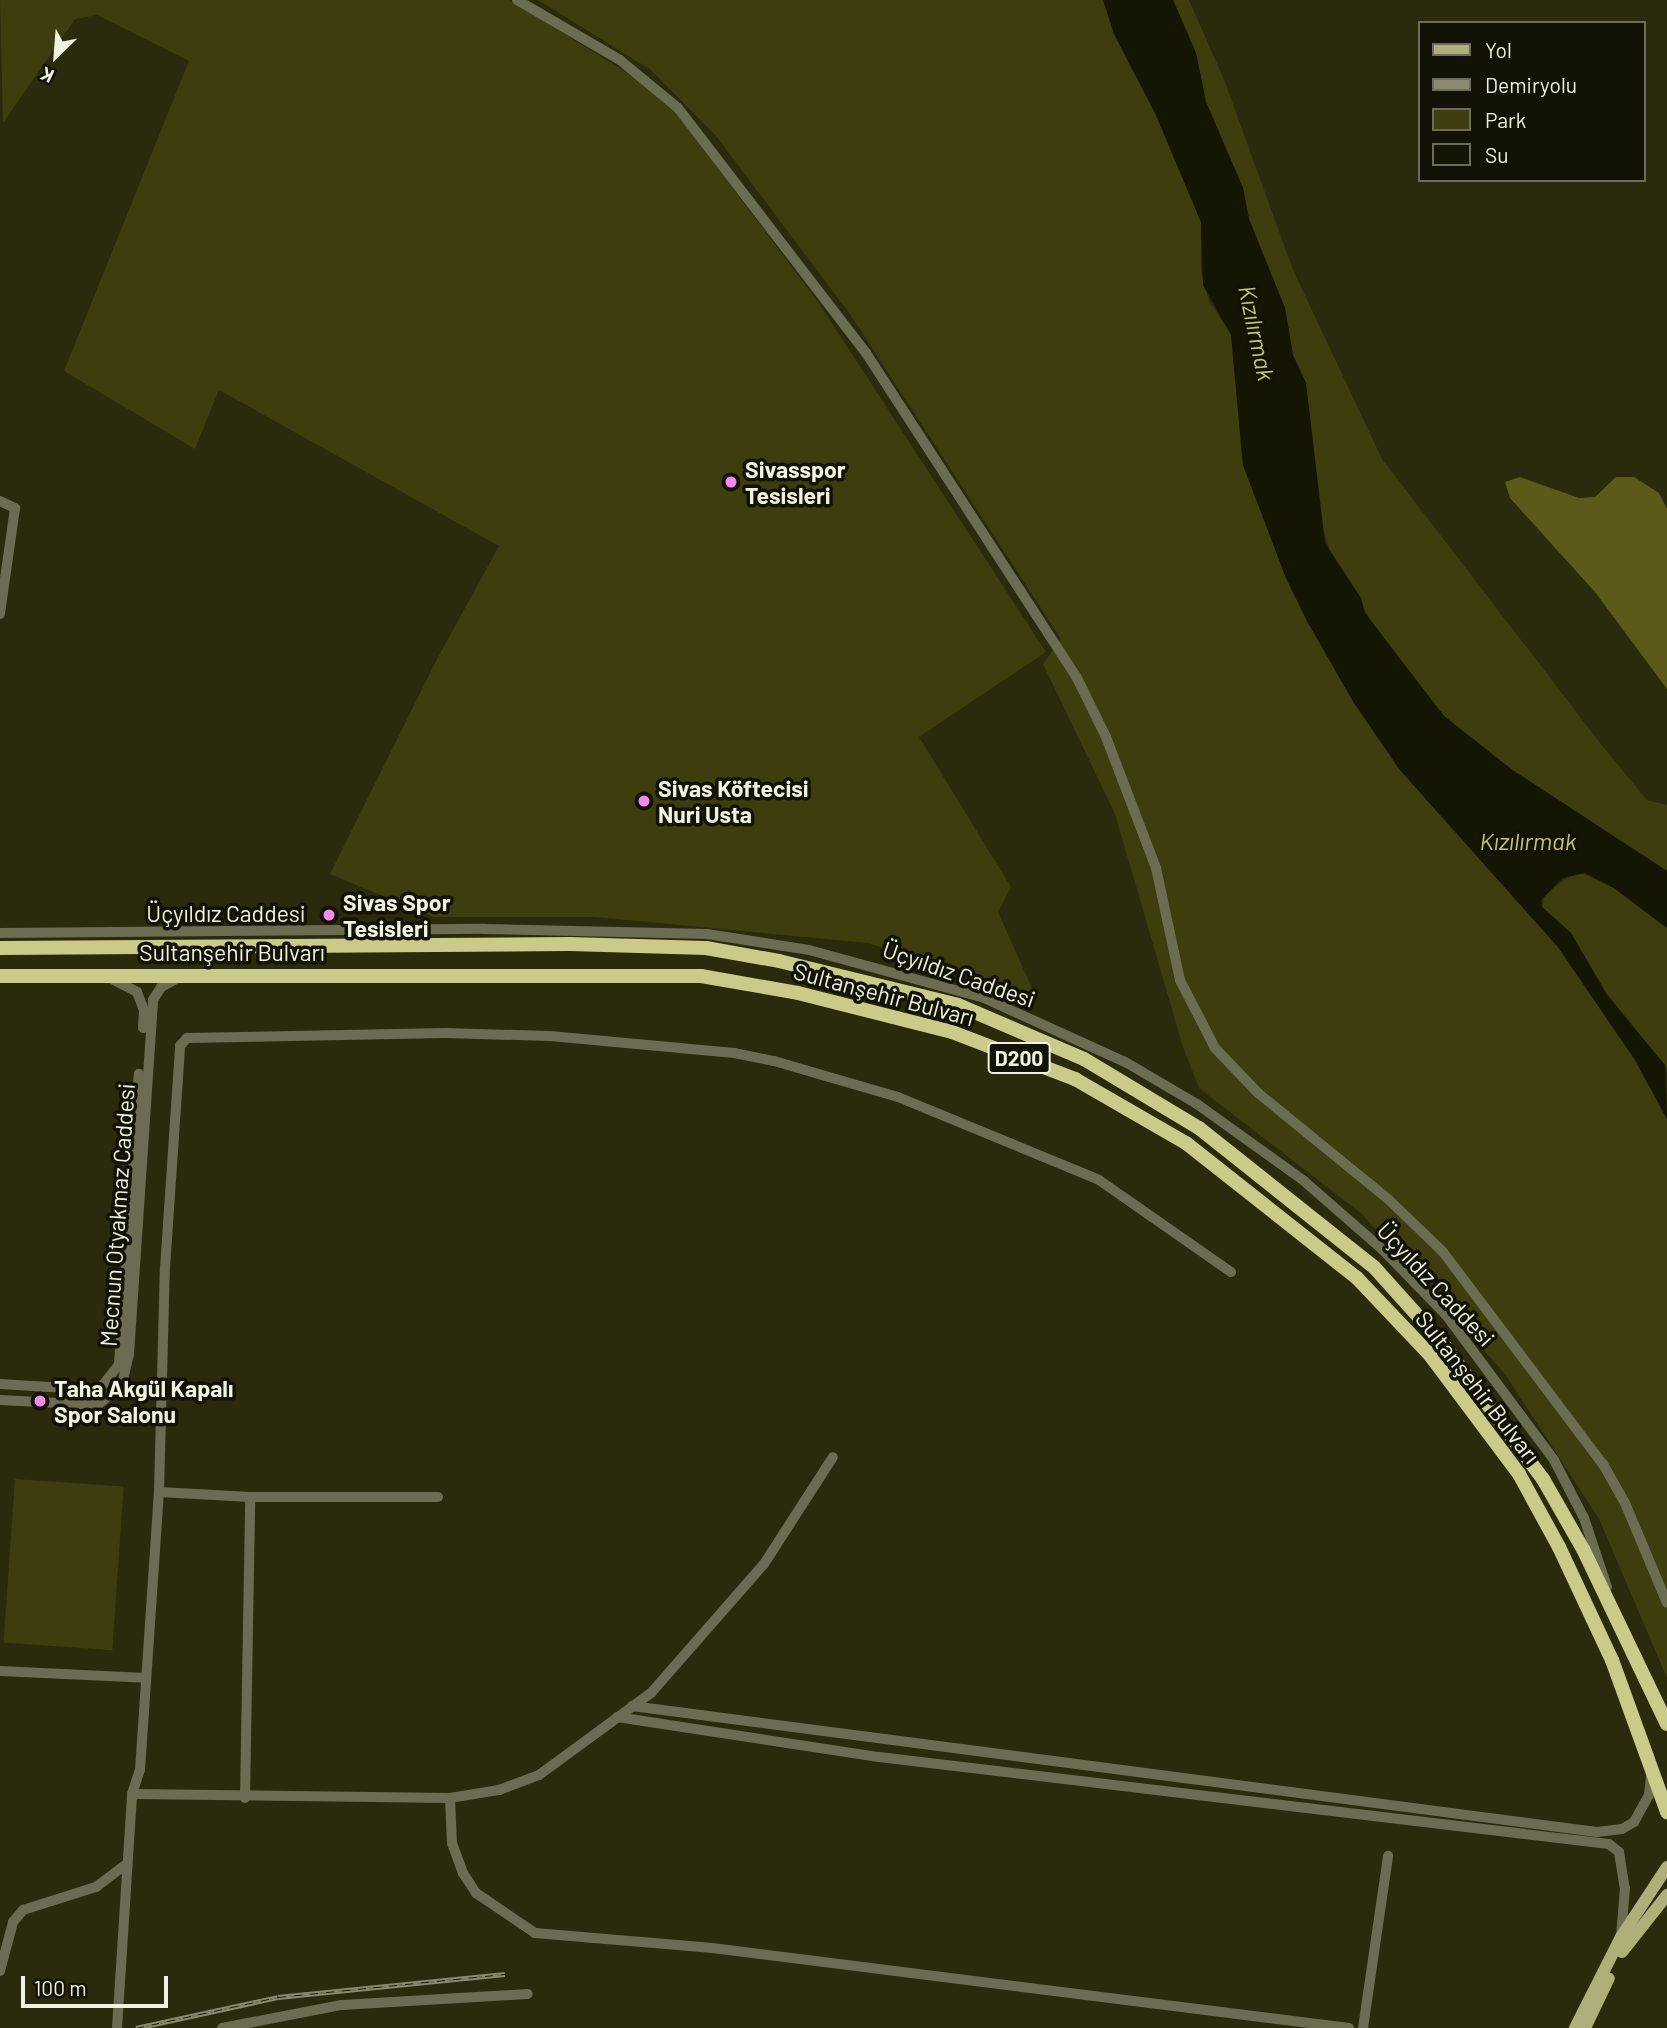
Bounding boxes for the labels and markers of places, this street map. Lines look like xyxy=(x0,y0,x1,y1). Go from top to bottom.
place label: Sivasspor Tesisleri xyxy=(745,455,846,509)
marker: Sivasspor Tesisleri xyxy=(723,474,739,490)
place label: Sivas Köftecisi Nuri Usta xyxy=(658,774,809,828)
marker: Sivas Köftecisi Nuri Usta xyxy=(636,793,652,809)
place label: Sivas Spor Tesisleri xyxy=(343,888,450,942)
marker: Sivas Spor Tesisleri xyxy=(321,907,337,923)
place label: Taha Akgül Kapalı Spor Salonu xyxy=(54,1374,233,1428)
marker: Taha Akgül Kapalı Spor Salonu xyxy=(32,1393,48,1409)

